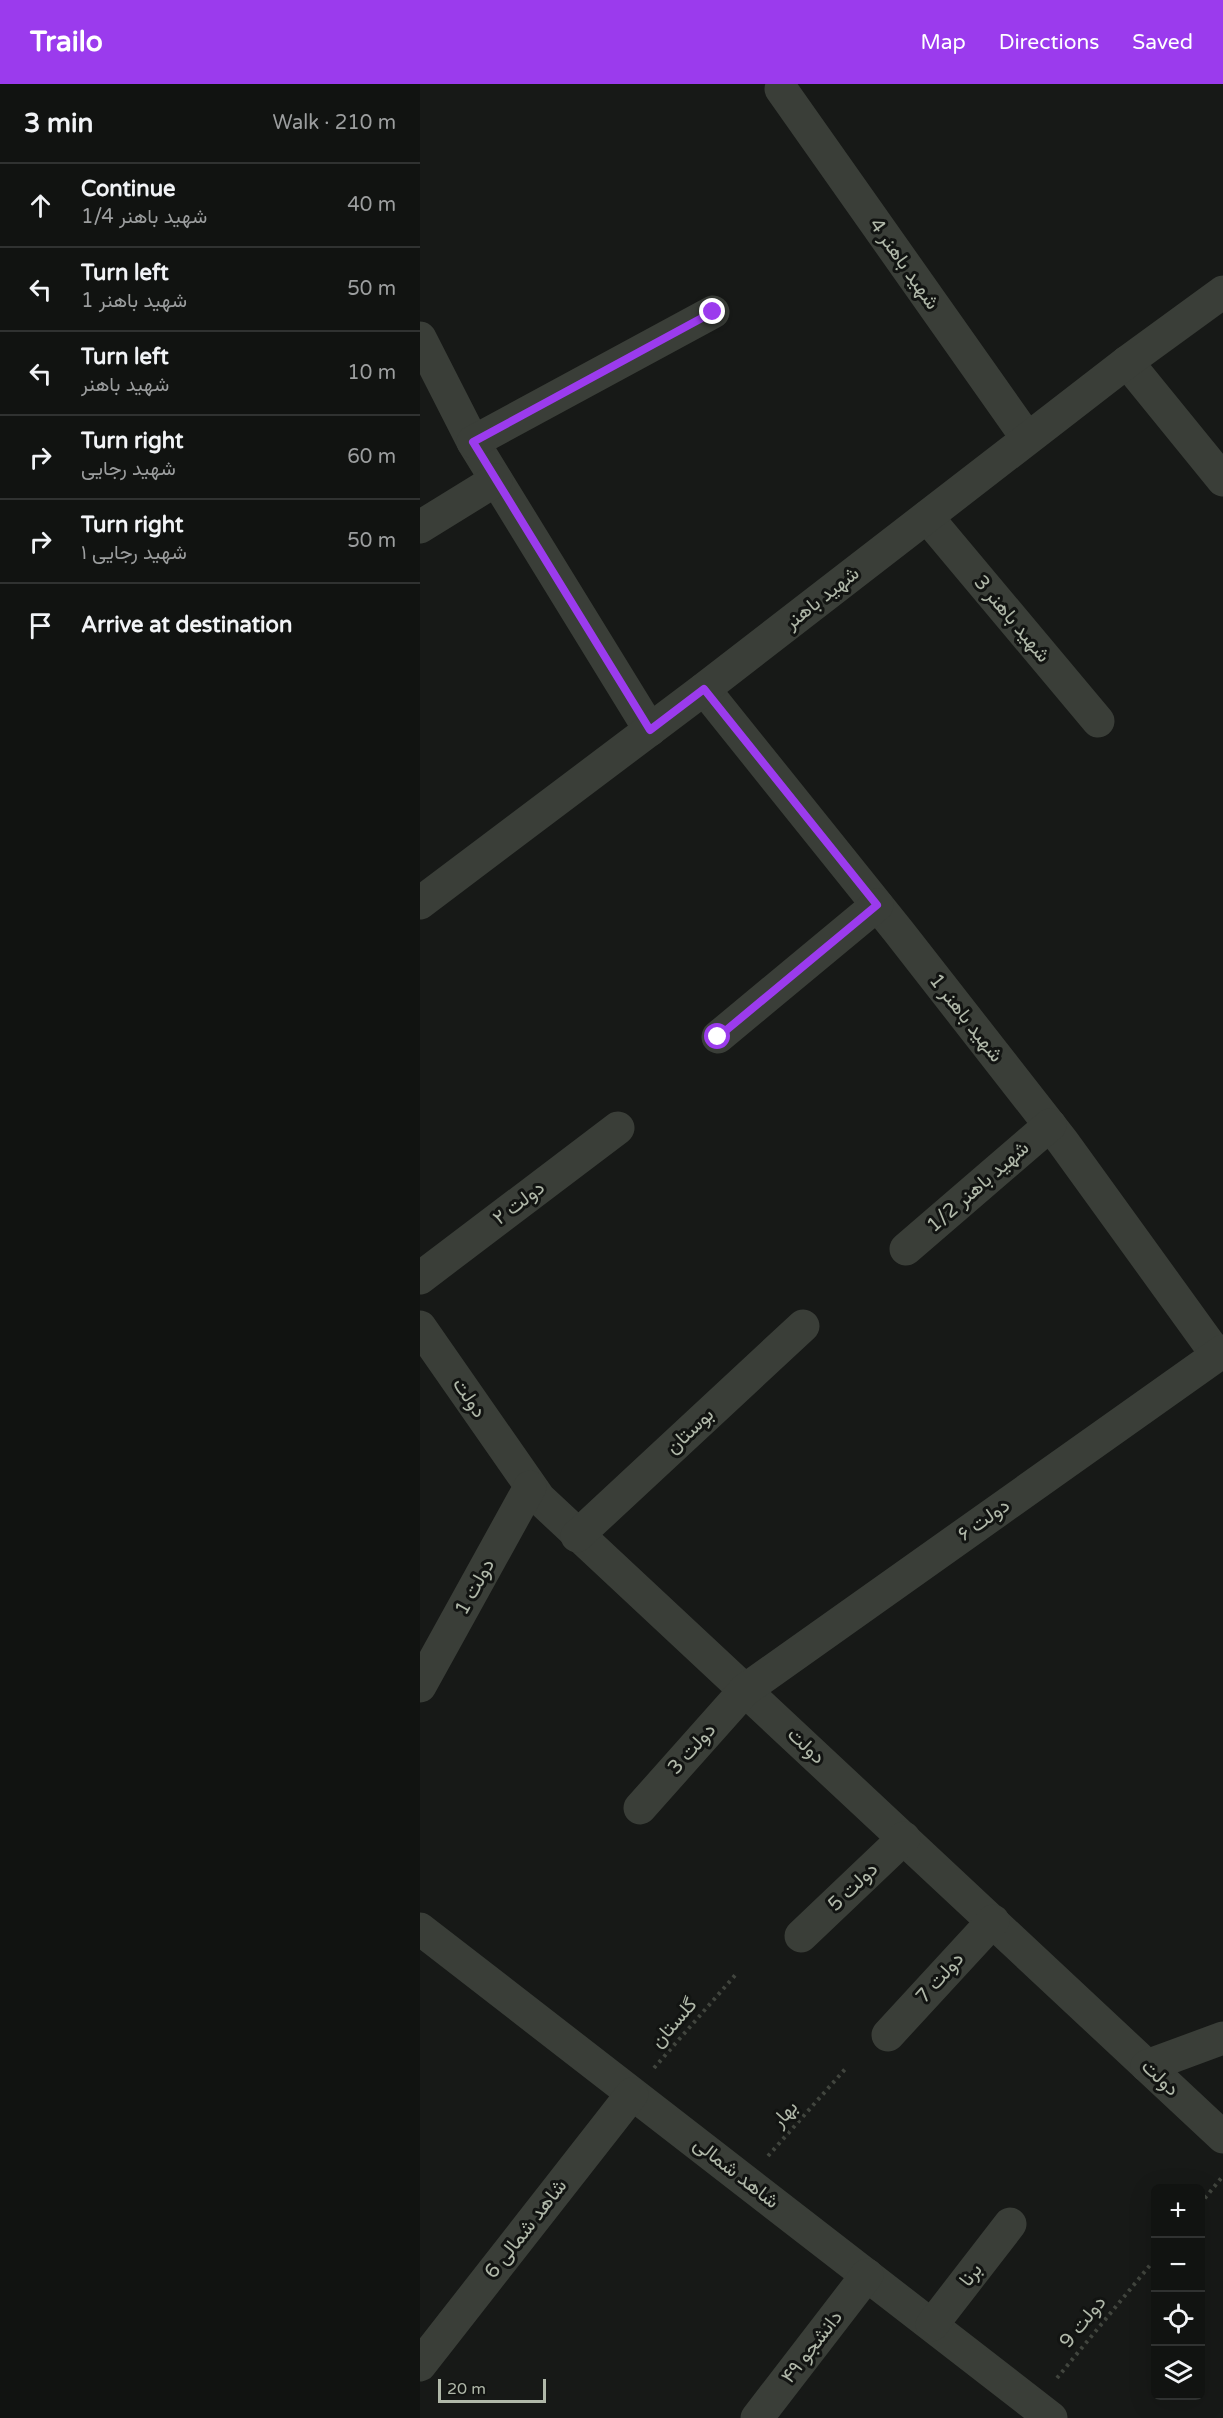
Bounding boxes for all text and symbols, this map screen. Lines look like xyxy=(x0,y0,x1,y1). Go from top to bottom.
text: Trailo xyxy=(30,25,103,59)
text: Map xyxy=(920,30,966,55)
text: Directions xyxy=(999,30,1099,55)
text: Saved xyxy=(1132,30,1193,55)
text: 3 min xyxy=(24,108,93,139)
text: Walk · 210 m xyxy=(273,111,396,135)
text: Continue xyxy=(81,176,176,202)
icon: ahead xyxy=(24,189,57,222)
text: 40 m xyxy=(347,193,396,217)
text: شهید باهنر 1/4 xyxy=(81,205,207,229)
street label: شهید باهنر 4 xyxy=(864,214,944,314)
text: Turn left xyxy=(81,260,169,286)
icon: left xyxy=(24,273,57,306)
text: 50 m xyxy=(347,277,396,301)
text: شهید باهنر 1 xyxy=(81,289,187,313)
route end xyxy=(699,298,725,324)
text: Turn left xyxy=(81,344,169,370)
icon: left xyxy=(24,357,57,390)
text: 10 m xyxy=(347,361,396,385)
text: شهید باهنر xyxy=(81,373,169,397)
text: Turn right xyxy=(81,428,183,454)
icon: right xyxy=(24,441,57,474)
text: 60 m xyxy=(347,445,396,469)
text: شهید رجایی xyxy=(81,457,176,481)
text: Turn right xyxy=(81,512,183,538)
icon: right xyxy=(24,525,57,558)
text: 50 m xyxy=(347,529,396,553)
text: شهید رجایی ۱ xyxy=(81,541,187,565)
street label: شهید باهنر xyxy=(779,561,864,635)
street label: شهید باهنر 3 xyxy=(969,571,1055,667)
icon: arrive xyxy=(24,609,57,642)
text: Arrive at destination xyxy=(81,612,292,638)
street label: شهید باهنر 1 xyxy=(924,969,1008,1067)
route start xyxy=(704,1023,730,1049)
street label: شهید باهنر 1/2 xyxy=(922,1136,1034,1238)
street label: دولت ۲ xyxy=(488,1176,550,1230)
street label: دولت xyxy=(447,1374,491,1422)
street label: بوستان xyxy=(661,1403,719,1459)
street label: دولت ۶ xyxy=(953,1494,1015,1546)
street label: دولت 1 xyxy=(450,1555,500,1619)
street label: دولت 3 xyxy=(663,1718,721,1780)
street label: دولت xyxy=(782,1723,830,1769)
street label: دولت 5 xyxy=(823,1857,883,1917)
street label: دولت 7 xyxy=(911,1947,969,2009)
street label: گلستان xyxy=(646,1993,702,2053)
street label: دولت xyxy=(1136,2055,1184,2101)
street label: بهار xyxy=(766,2096,803,2133)
street label: شاهد شمالی xyxy=(688,2132,784,2214)
street label: شاهد شمالی 6 xyxy=(480,2174,572,2284)
map controls xyxy=(1151,2184,1205,2400)
button: + xyxy=(1151,2184,1205,2238)
button: − xyxy=(1151,2238,1205,2292)
street label: برنا xyxy=(954,2258,988,2292)
street label: دولت 9 xyxy=(1055,2291,1111,2353)
button: locate xyxy=(1151,2292,1205,2346)
street label: دانشجو ۴۹ xyxy=(776,2306,848,2388)
button: layers xyxy=(1151,2346,1205,2400)
scale bar xyxy=(438,2376,546,2404)
text: 20 m xyxy=(447,2379,486,2399)

